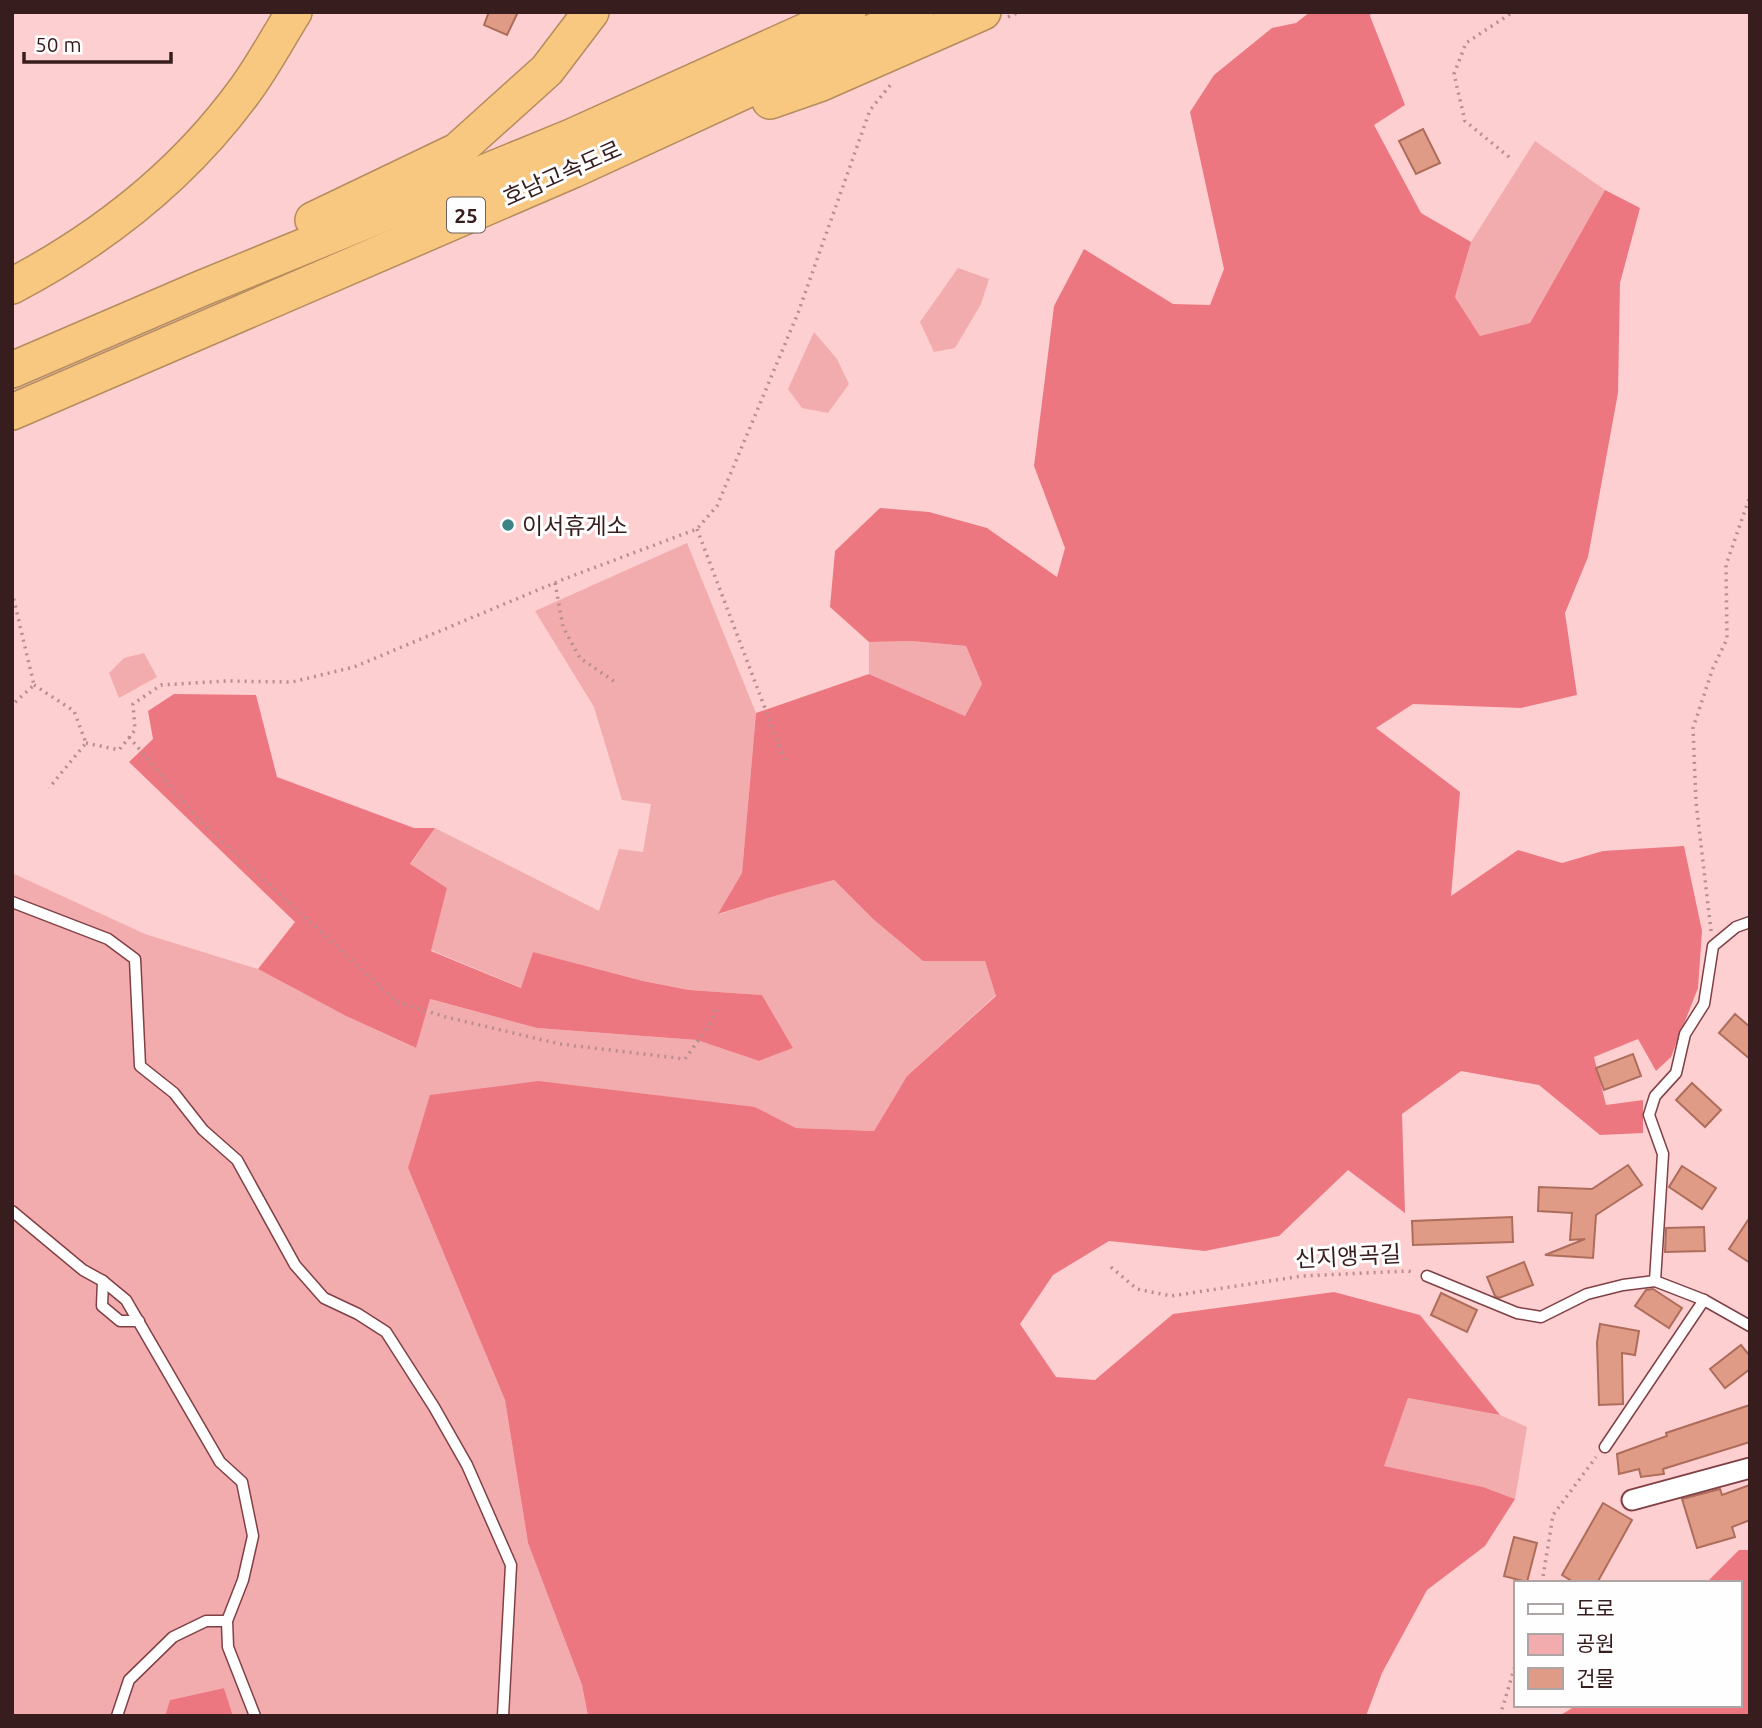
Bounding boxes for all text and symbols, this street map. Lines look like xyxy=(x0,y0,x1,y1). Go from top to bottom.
scale bar xyxy=(24,21,172,65)
text: 50 m xyxy=(35,32,82,56)
street label: 호남고속도로 xyxy=(499,136,625,210)
road number: 25 xyxy=(447,198,485,232)
place label: 이서휴게소 xyxy=(522,513,628,538)
marker: 이서휴게소 xyxy=(500,517,516,533)
street label: 신지앵곡길 xyxy=(1295,1241,1401,1271)
legend xyxy=(1514,1581,1741,1707)
text: 도로 xyxy=(1576,1596,1615,1620)
text: 공원 xyxy=(1576,1631,1615,1655)
text: 건물 xyxy=(1576,1666,1615,1690)

